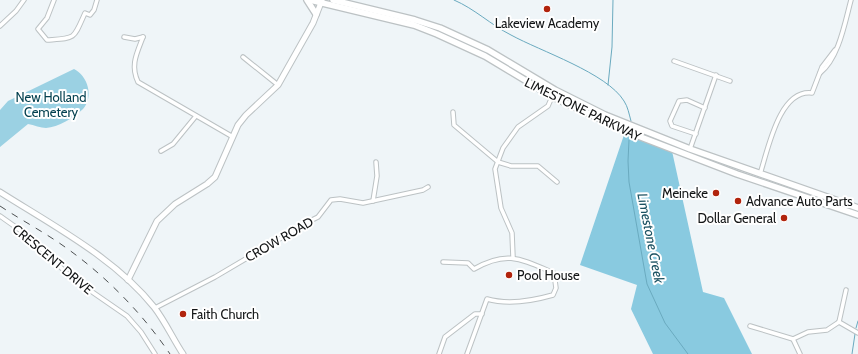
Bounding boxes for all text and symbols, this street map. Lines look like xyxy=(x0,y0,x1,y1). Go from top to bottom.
marker: Lakeview Academy xyxy=(542,4,552,14)
place label: Lakeview Academy xyxy=(495,15,600,31)
street label: LIMESTONE PARKWAY xyxy=(522,74,644,144)
park label: New Holland Cemetery xyxy=(16,89,86,120)
place label: Meineke xyxy=(662,185,708,201)
marker: Meineke xyxy=(711,188,721,198)
water label: Limestone Creek xyxy=(633,191,669,286)
place label: Advance Auto Parts xyxy=(746,193,853,209)
marker: Advance Auto Parts xyxy=(733,196,743,206)
place label: Dollar General xyxy=(697,210,776,226)
street label: CROW ROAD xyxy=(242,213,316,265)
marker: Dollar General xyxy=(779,213,789,223)
street label: CRESCENT DRIVE xyxy=(9,221,97,297)
place label: Pool House xyxy=(517,267,580,283)
marker: Pool House xyxy=(504,270,514,280)
place label: Faith Church xyxy=(191,306,259,322)
marker: Faith Church xyxy=(178,309,188,319)

